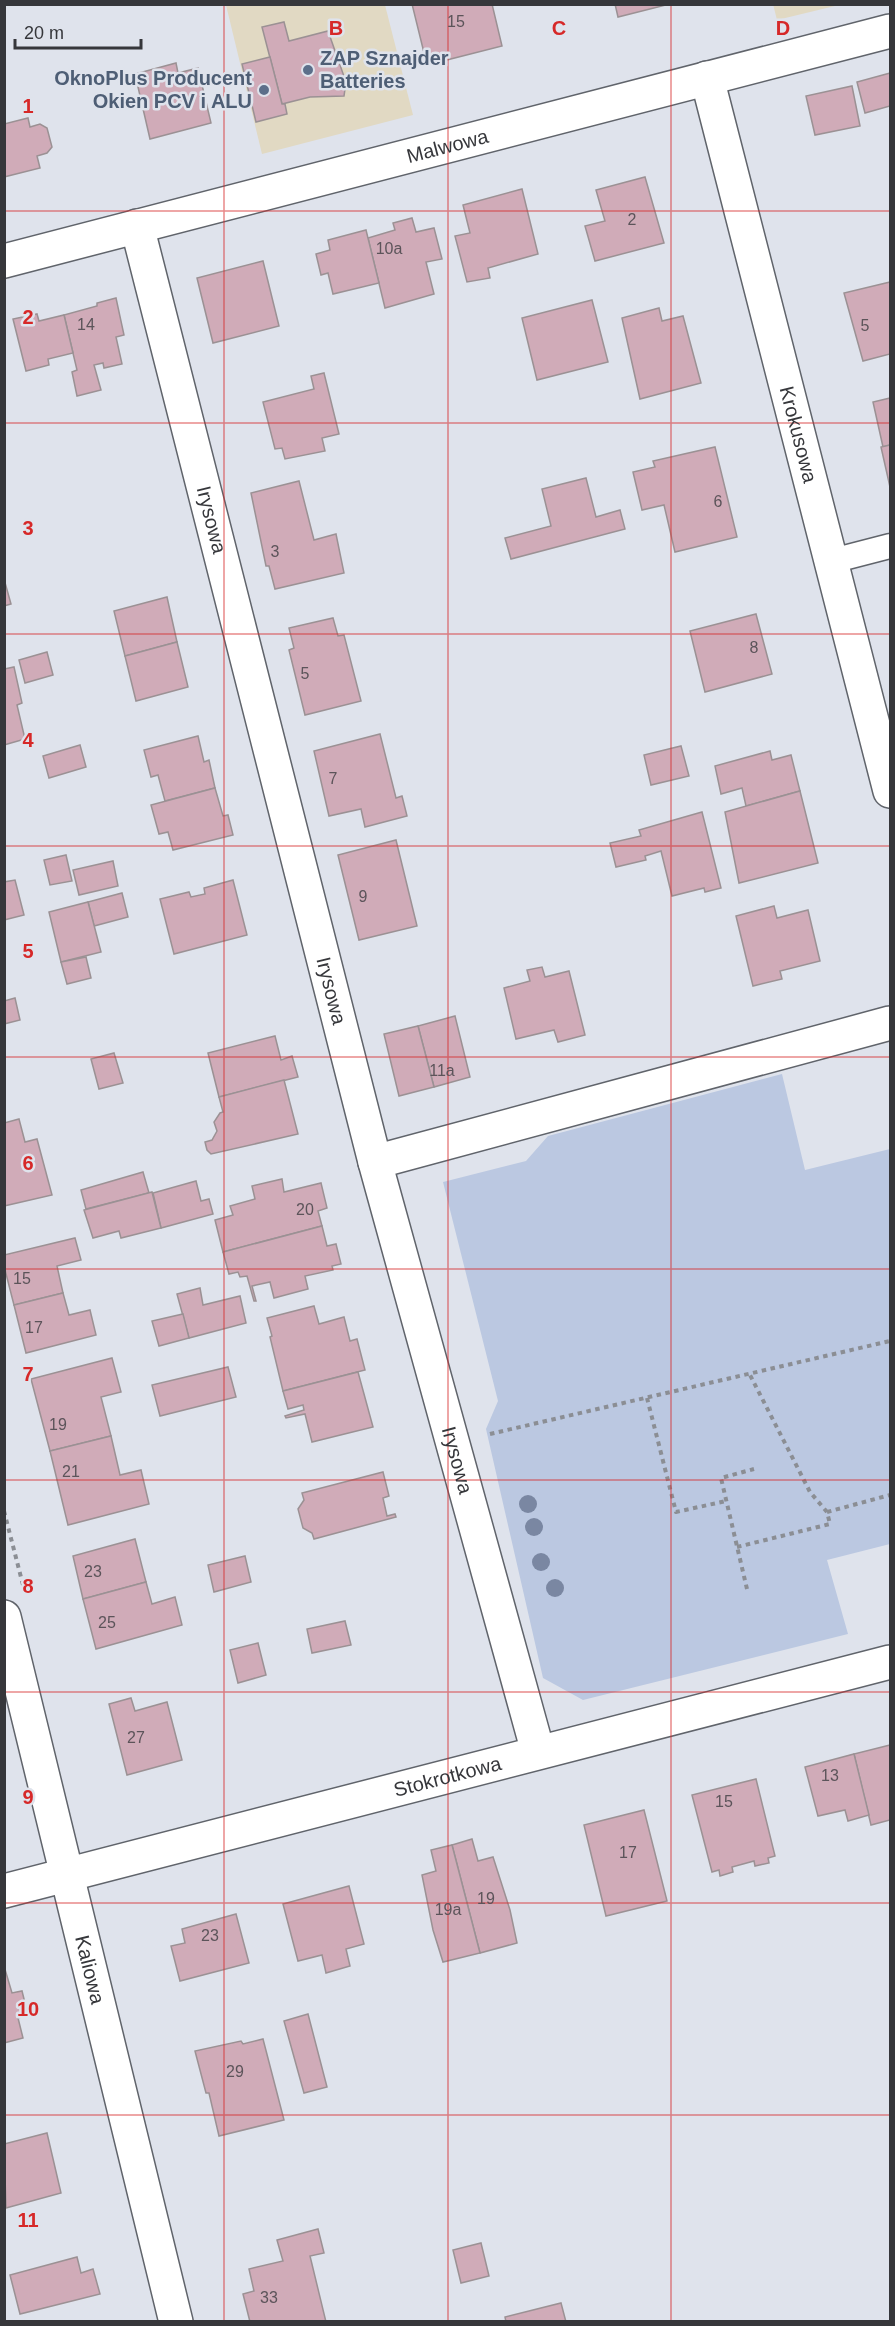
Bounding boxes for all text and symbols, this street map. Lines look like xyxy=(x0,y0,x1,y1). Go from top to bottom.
scale bar xyxy=(15,12,141,50)
house number: 15 xyxy=(447,13,465,30)
text: B xyxy=(329,17,343,39)
text: C xyxy=(552,17,566,39)
text: D xyxy=(776,17,790,39)
text: 20 m xyxy=(24,23,64,43)
place label: ZAP Sznajder Batteries xyxy=(320,47,449,92)
marker: ZAP Sznajder Batteries xyxy=(301,63,315,77)
place label: OknoPlus Producent Okien PCV i ALU xyxy=(54,67,252,112)
marker: OknoPlus Producent Okien PCV i ALU xyxy=(257,83,271,97)
text: 1 xyxy=(22,95,34,117)
street label: Malwowa xyxy=(404,125,491,167)
house number: 2 xyxy=(628,211,637,228)
house number: 10a xyxy=(376,240,402,257)
text: 2 xyxy=(22,306,34,328)
house number: 14 xyxy=(77,316,95,333)
house number: 5 xyxy=(861,317,870,334)
street label: Krokusowa xyxy=(776,384,822,486)
street label: Irysowa xyxy=(193,484,231,557)
house number: 6 xyxy=(714,493,723,510)
text: 3 xyxy=(22,517,34,539)
house number: 3 xyxy=(271,543,280,560)
house number: 8 xyxy=(750,639,759,656)
house number: 5 xyxy=(301,665,310,682)
text: 4 xyxy=(22,729,34,751)
house number: 7 xyxy=(329,770,338,787)
house number: 9 xyxy=(359,888,368,905)
text: 5 xyxy=(22,940,34,962)
street label: Irysowa xyxy=(312,955,351,1028)
house number: 11a xyxy=(429,1062,455,1079)
text: 6 xyxy=(22,1152,34,1174)
house number: 20 xyxy=(296,1201,314,1218)
house number: 15 xyxy=(13,1270,31,1287)
house number: 17 xyxy=(25,1319,43,1336)
text: 7 xyxy=(22,1363,34,1385)
house number: 19 xyxy=(49,1416,67,1433)
street label: Irysowa xyxy=(438,1424,477,1497)
house number: 21 xyxy=(62,1463,80,1480)
house number: 23 xyxy=(84,1563,102,1580)
text: 8 xyxy=(22,1575,34,1597)
house number: 25 xyxy=(98,1614,116,1631)
house number: 27 xyxy=(127,1729,145,1746)
street label: Stokrotkowa xyxy=(391,1752,504,1801)
house number: 13 xyxy=(821,1767,839,1784)
text: 9 xyxy=(22,1786,34,1808)
house number: 15 xyxy=(715,1793,733,1810)
house number: 17 xyxy=(619,1844,637,1861)
house number: 19 xyxy=(477,1890,495,1907)
house number: 19a xyxy=(435,1901,461,1918)
house number: 23 xyxy=(201,1927,219,1944)
street label: Kaliowa xyxy=(71,1933,109,2007)
text: 10 xyxy=(17,1998,39,2020)
house number: 29 xyxy=(226,2063,244,2080)
text: 11 xyxy=(17,2209,39,2231)
house number: 33 xyxy=(260,2289,278,2306)

